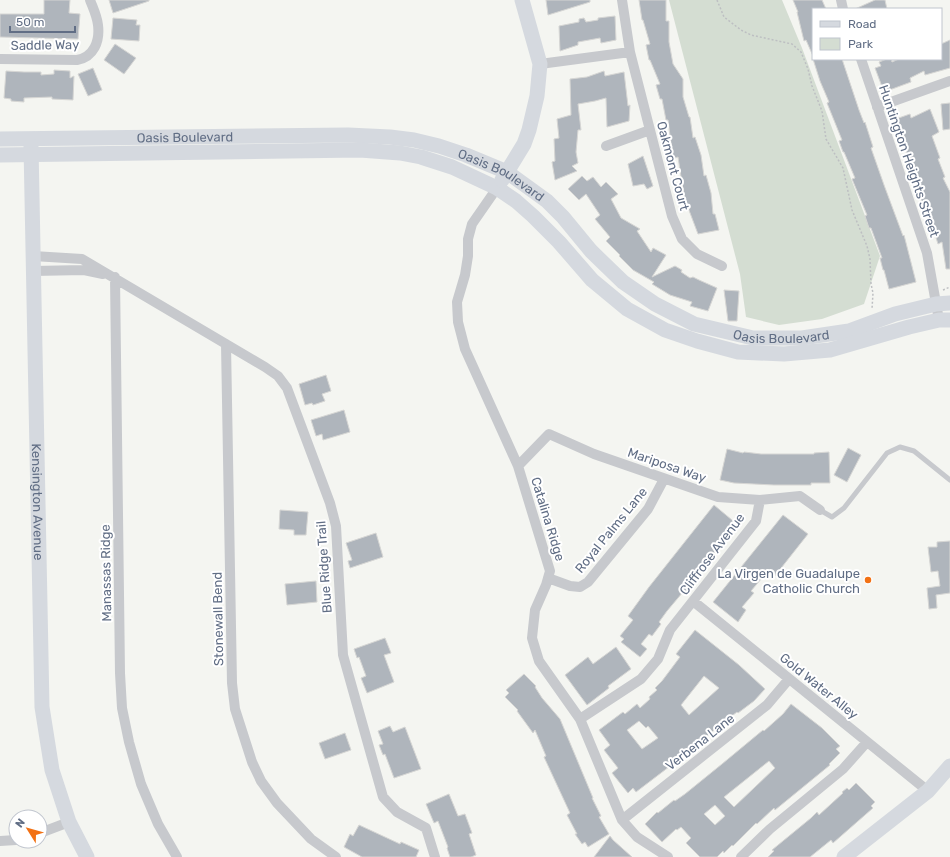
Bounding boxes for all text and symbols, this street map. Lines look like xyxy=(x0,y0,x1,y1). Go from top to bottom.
scale bar xyxy=(10,8,75,34)
legend xyxy=(812,8,942,60)
text: 50 m xyxy=(16,15,44,29)
text: Road xyxy=(848,17,876,31)
street label: Saddle Way xyxy=(11,37,79,53)
text: Park xyxy=(848,37,874,51)
street label: Huntington Heights Street xyxy=(875,83,942,239)
street label: Oakmont Court xyxy=(654,120,692,212)
street label: Oasis Boulevard xyxy=(137,129,233,145)
street label: Oasis Boulevard xyxy=(456,145,547,204)
street label: Oasis Boulevard xyxy=(732,326,830,346)
street label: Kensington Avenue xyxy=(29,443,47,561)
street label: Mariposa Way xyxy=(626,445,708,485)
street label: Catalina Ridge xyxy=(527,475,568,563)
street label: Royal Palms Lane xyxy=(572,484,650,576)
street label: Cliffrose Avenue xyxy=(676,510,748,598)
street label: Blue Ridge Trail xyxy=(313,520,336,614)
street label: Manassas Ridge xyxy=(98,524,115,622)
place label: La Virgen de Guadalupe Catholic Church xyxy=(717,566,860,596)
street label: Stonewall Bend xyxy=(210,572,226,666)
marker: La Virgen de Guadalupe Catholic Church xyxy=(863,575,873,585)
street label: Gold Water Alley xyxy=(777,650,861,722)
street label: Verbena Lane xyxy=(663,711,737,773)
north arrow xyxy=(8,809,48,849)
text: N xyxy=(13,816,28,830)

